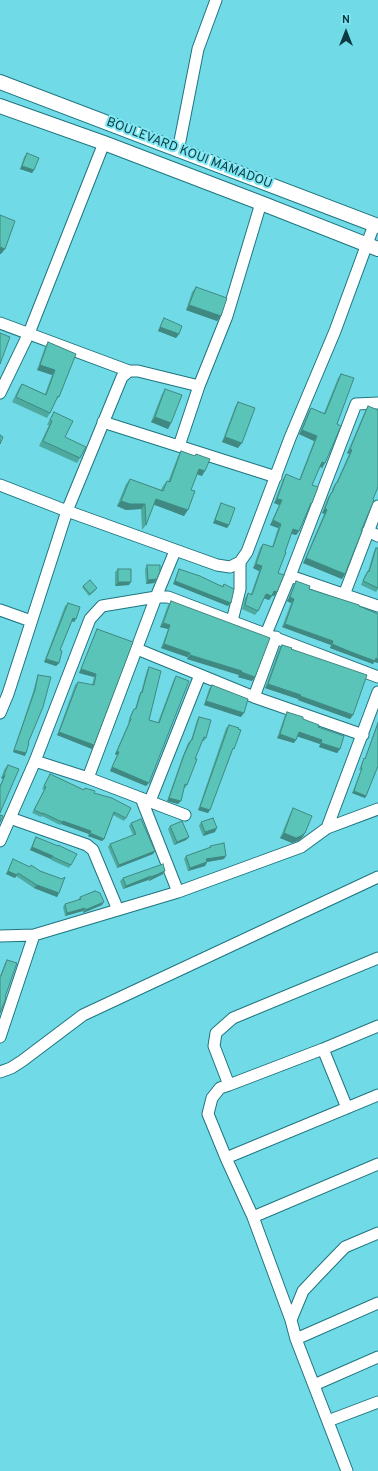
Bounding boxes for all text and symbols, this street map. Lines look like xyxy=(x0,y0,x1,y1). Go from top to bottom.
north arrow xyxy=(326,12,366,52)
text: N xyxy=(342,13,350,27)
street label: BOULEVARD KOUI MAMADOU xyxy=(104,115,274,193)

